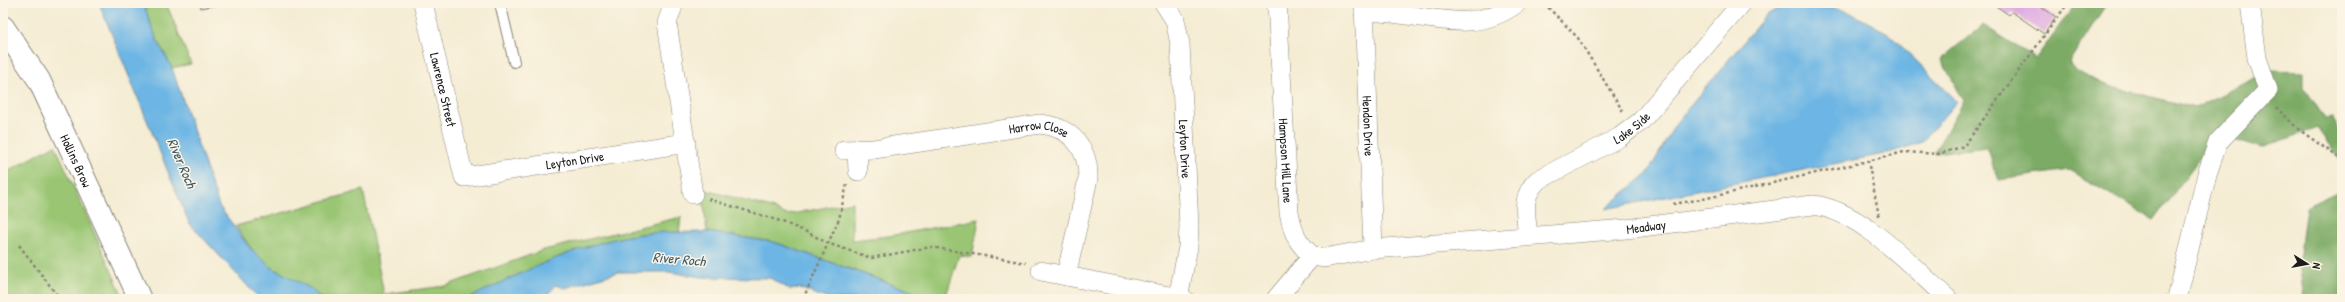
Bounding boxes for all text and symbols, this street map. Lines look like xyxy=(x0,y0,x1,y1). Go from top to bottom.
street label: Lawrence Street xyxy=(426,51,461,129)
street label: Hendon Drive xyxy=(1358,95,1379,157)
street label: Lake Side xyxy=(1610,108,1654,148)
street label: Harrow Close xyxy=(1007,115,1073,141)
street label: Hampson Mill Lane xyxy=(1275,118,1297,204)
street label: Leyton Drive xyxy=(1175,119,1196,179)
street label: Hollins Brow xyxy=(56,131,96,190)
water label: River Roch xyxy=(163,135,202,192)
street label: Leyton Drive xyxy=(545,147,605,173)
street label: Meadway xyxy=(1625,215,1667,238)
north arrow xyxy=(2287,244,2327,284)
water label: River Roch xyxy=(652,247,707,270)
text: N xyxy=(2309,262,2324,270)

